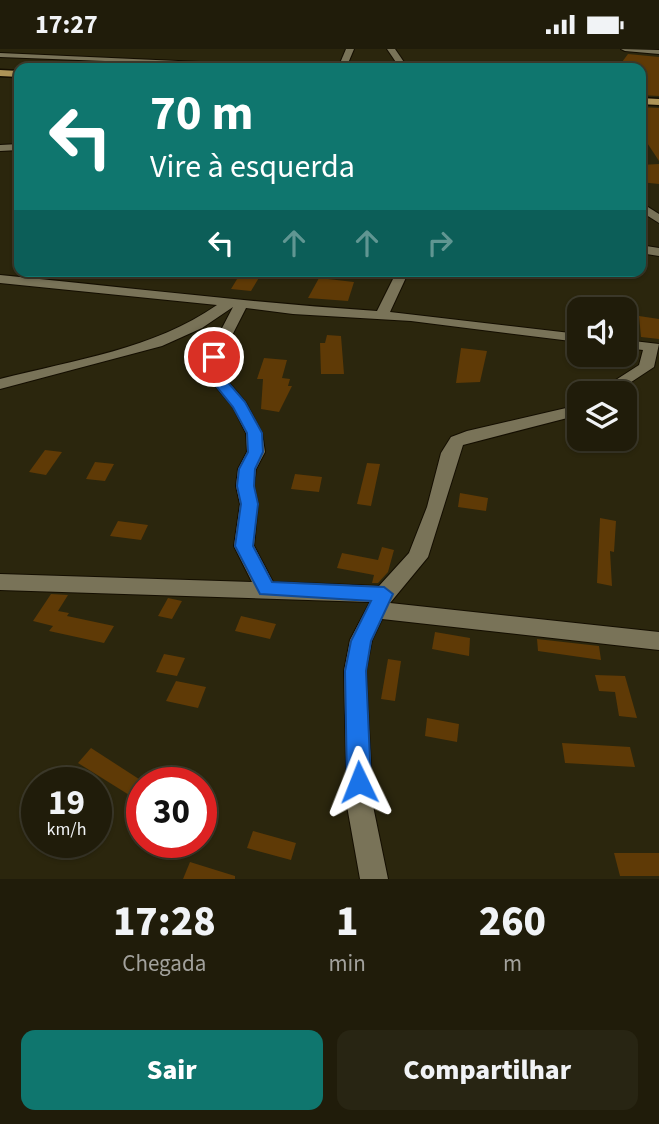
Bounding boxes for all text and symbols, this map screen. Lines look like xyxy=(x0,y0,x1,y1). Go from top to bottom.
text: 17:27 xyxy=(35,6,98,43)
text: 70 m xyxy=(150,79,254,149)
icon: left xyxy=(35,91,126,182)
text: Vire à esquerda xyxy=(150,144,355,190)
icon: left xyxy=(202,224,240,262)
icon: ahead xyxy=(275,224,313,262)
icon: ahead xyxy=(348,224,386,262)
icon: right xyxy=(421,224,459,262)
map controls xyxy=(567,297,637,451)
button: sound xyxy=(567,297,637,367)
pin xyxy=(184,327,244,387)
icon: arrive xyxy=(195,338,233,376)
button: layers xyxy=(567,381,637,451)
position arrow xyxy=(322,745,396,819)
speed limit sign: 30 xyxy=(126,767,217,858)
text: 19 xyxy=(48,778,85,828)
text: km/h xyxy=(47,817,86,842)
text: 17:28 xyxy=(113,892,216,952)
text: 1 xyxy=(336,892,358,952)
text: 260 xyxy=(479,892,546,952)
text: Chegada xyxy=(122,947,206,980)
text: min xyxy=(329,947,366,980)
text: m xyxy=(503,947,522,980)
button: Sair xyxy=(21,1030,323,1110)
button: Compartilhar xyxy=(337,1030,638,1110)

